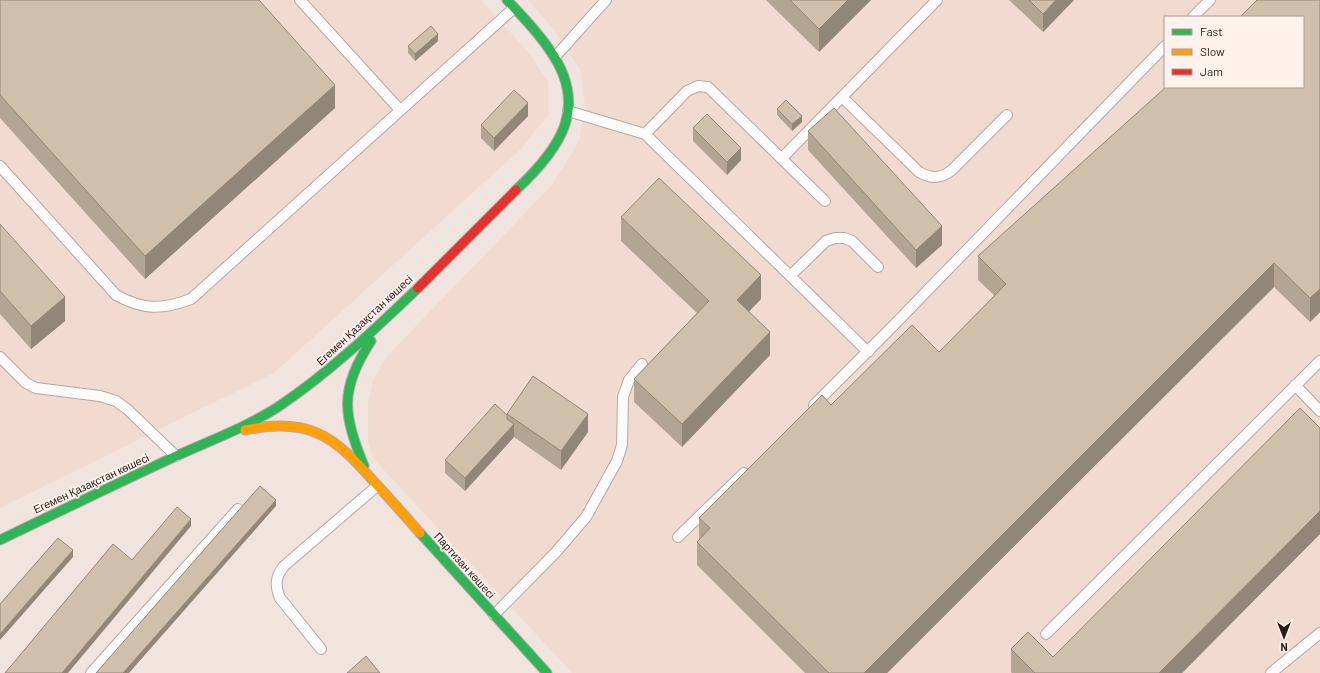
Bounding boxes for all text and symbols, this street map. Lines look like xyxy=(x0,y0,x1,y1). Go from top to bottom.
legend xyxy=(1164,16,1304,88)
text: Fast xyxy=(1200,24,1223,38)
text: Slow xyxy=(1200,44,1225,58)
text: Jam xyxy=(1200,64,1223,78)
street label: Егемен Қазақстан көшесі xyxy=(313,272,415,368)
street label: Егемен Қазақстан көшесі xyxy=(31,450,151,516)
street label: Партизан көшесі xyxy=(432,529,498,601)
north arrow xyxy=(1264,617,1304,657)
text: N xyxy=(1280,641,1288,654)

